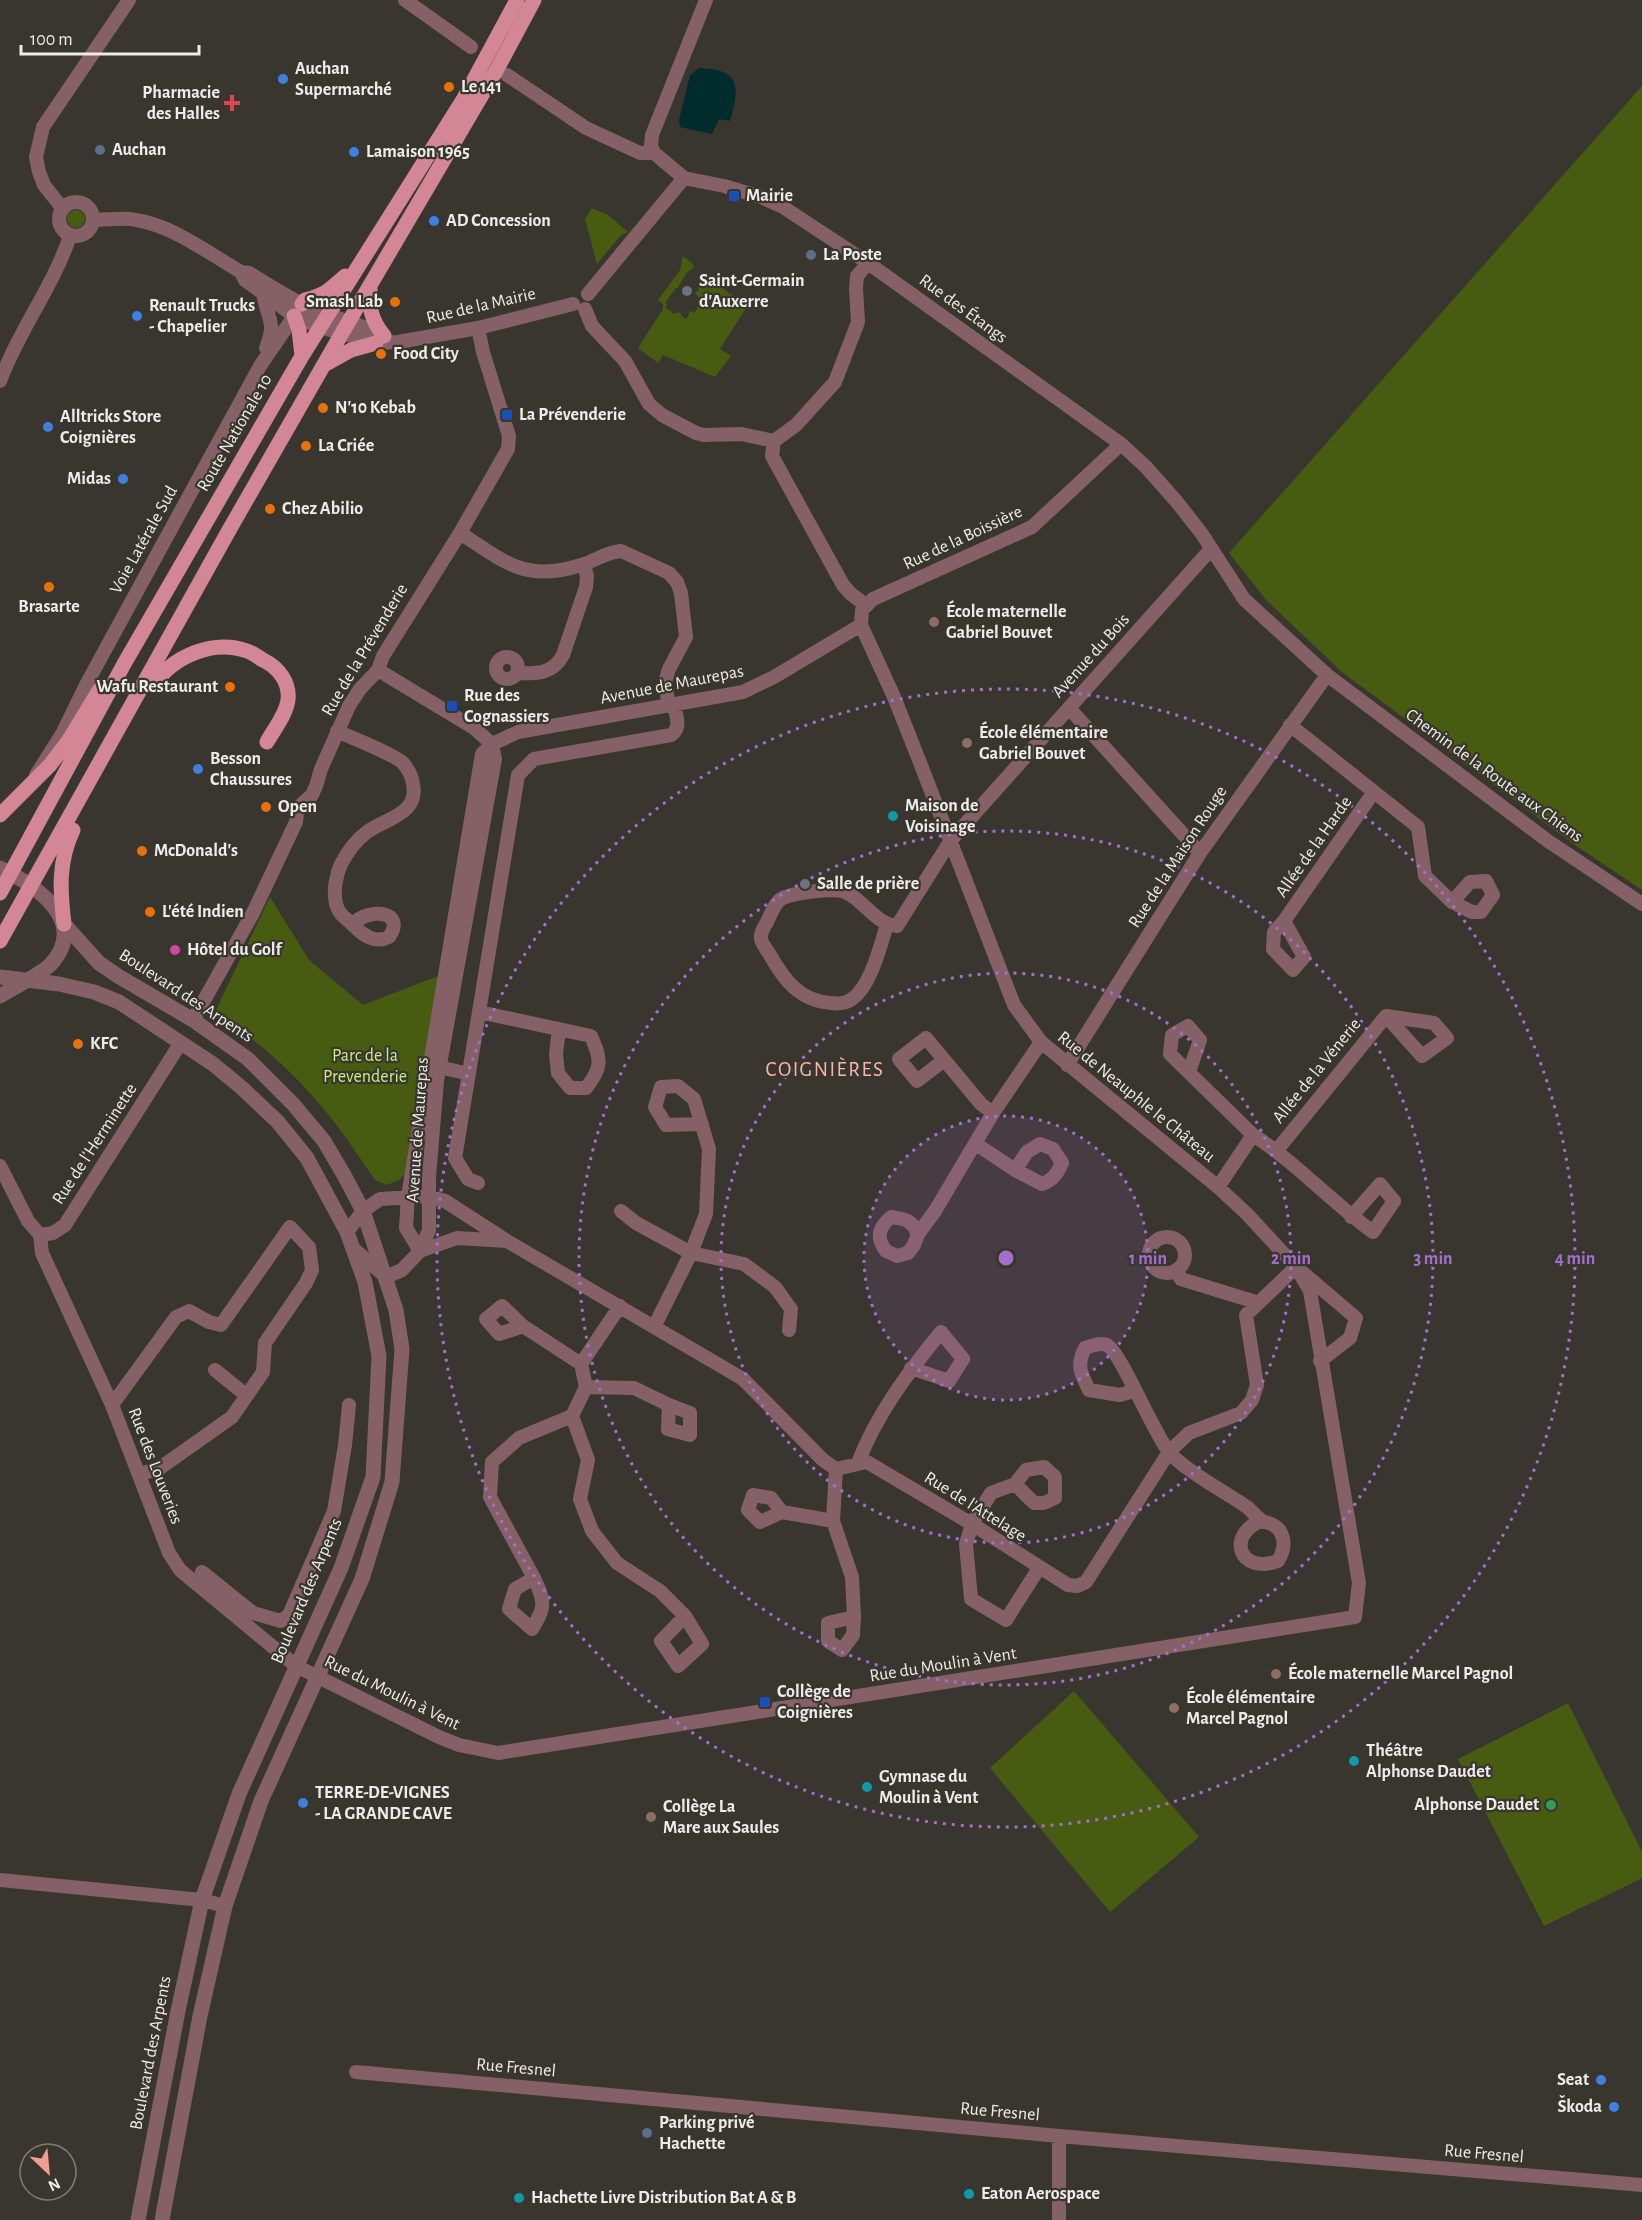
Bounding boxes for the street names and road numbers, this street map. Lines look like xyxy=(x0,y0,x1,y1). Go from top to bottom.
street label: Rue des Étangs xyxy=(916,269,1012,347)
street label: Rue de la Mairie xyxy=(425,285,537,327)
street label: Route Nationale 10 xyxy=(194,371,276,495)
street label: Voie Latérale Sud xyxy=(107,483,181,597)
street label: Rue de la Boissière xyxy=(901,503,1025,573)
street label: Rue de la Prévenderie xyxy=(318,581,412,719)
street label: Avenue du Bois xyxy=(1049,610,1133,702)
street label: Avenue de Maurepas xyxy=(599,662,745,708)
street label: Chemin de la Route aux Chiens xyxy=(1402,706,1586,846)
street label: Rue de la Maison Rouge xyxy=(1125,783,1231,931)
street label: Allée de la Harde xyxy=(1273,793,1355,901)
street label: Boulevard des Arpents xyxy=(116,946,256,1046)
street label: Allée de la Vénerie xyxy=(1269,1015,1365,1127)
street label: Rue de Neauphle le Château xyxy=(1054,1028,1218,1166)
street label: Avenue de Maurepas xyxy=(404,1057,432,1203)
street label: Rue de l'Herminette xyxy=(49,1080,141,1208)
street label: Rue des Louveries xyxy=(125,1405,185,1527)
street label: Rue de l'Attelage xyxy=(921,1469,1029,1545)
street label: Boulevard des Arpents xyxy=(268,1516,346,1666)
street label: Rue du Moulin à Vent xyxy=(868,1644,1018,1685)
street label: Rue du Moulin à Vent xyxy=(321,1652,463,1734)
street label: Boulevard des Arpents xyxy=(127,1975,175,2131)
street label: Rue Fresnel xyxy=(475,2056,557,2080)
street label: Rue Fresnel xyxy=(959,2100,1041,2124)
street label: Rue Fresnel xyxy=(1443,2142,1525,2166)

